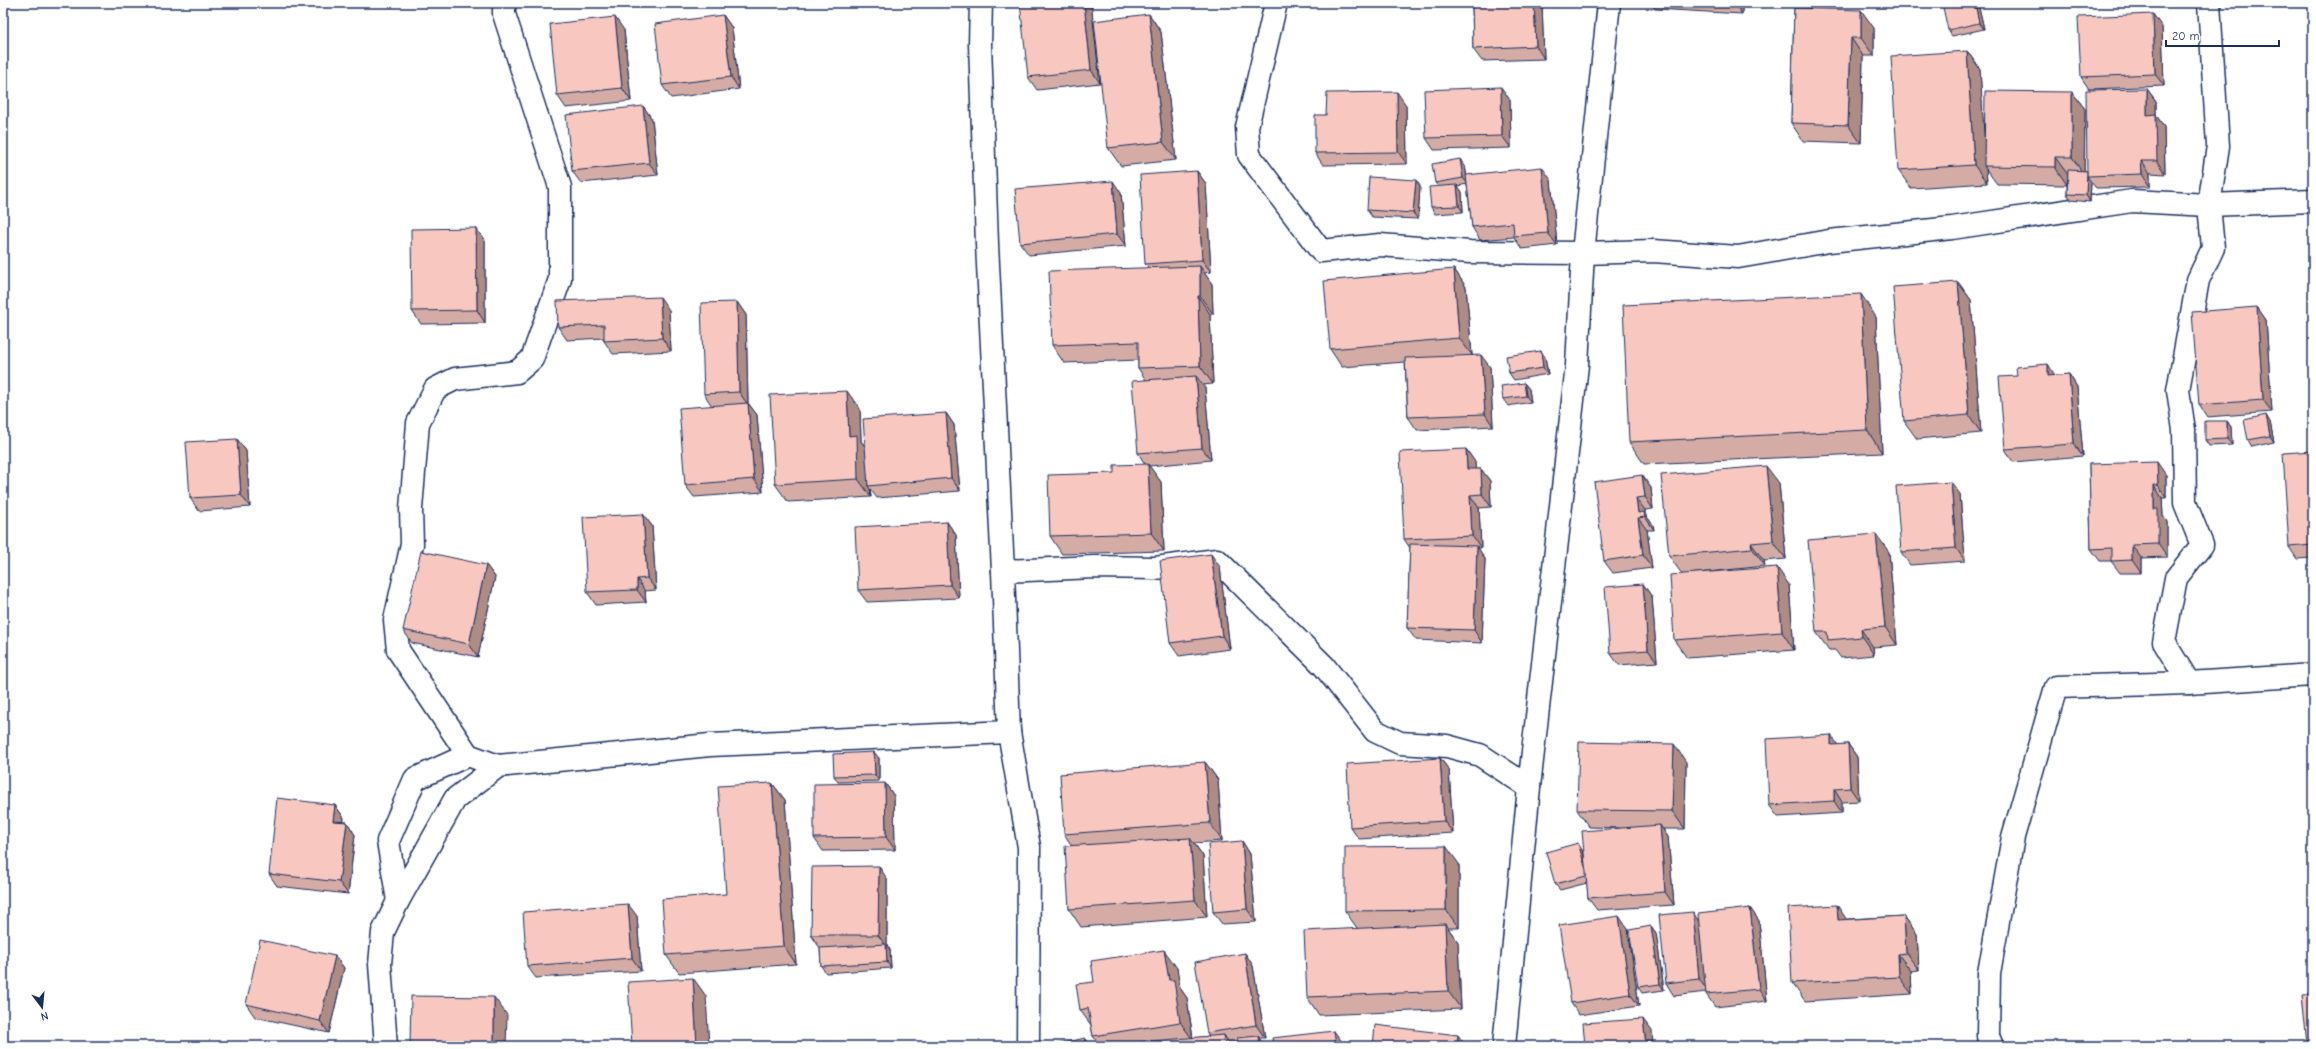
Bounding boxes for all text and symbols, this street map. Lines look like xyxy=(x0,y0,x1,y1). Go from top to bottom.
scale bar xyxy=(2166,22,2279,48)
text: 20 m xyxy=(2172,29,2200,43)
north arrow xyxy=(22,987,62,1027)
text: N xyxy=(39,1009,50,1023)

